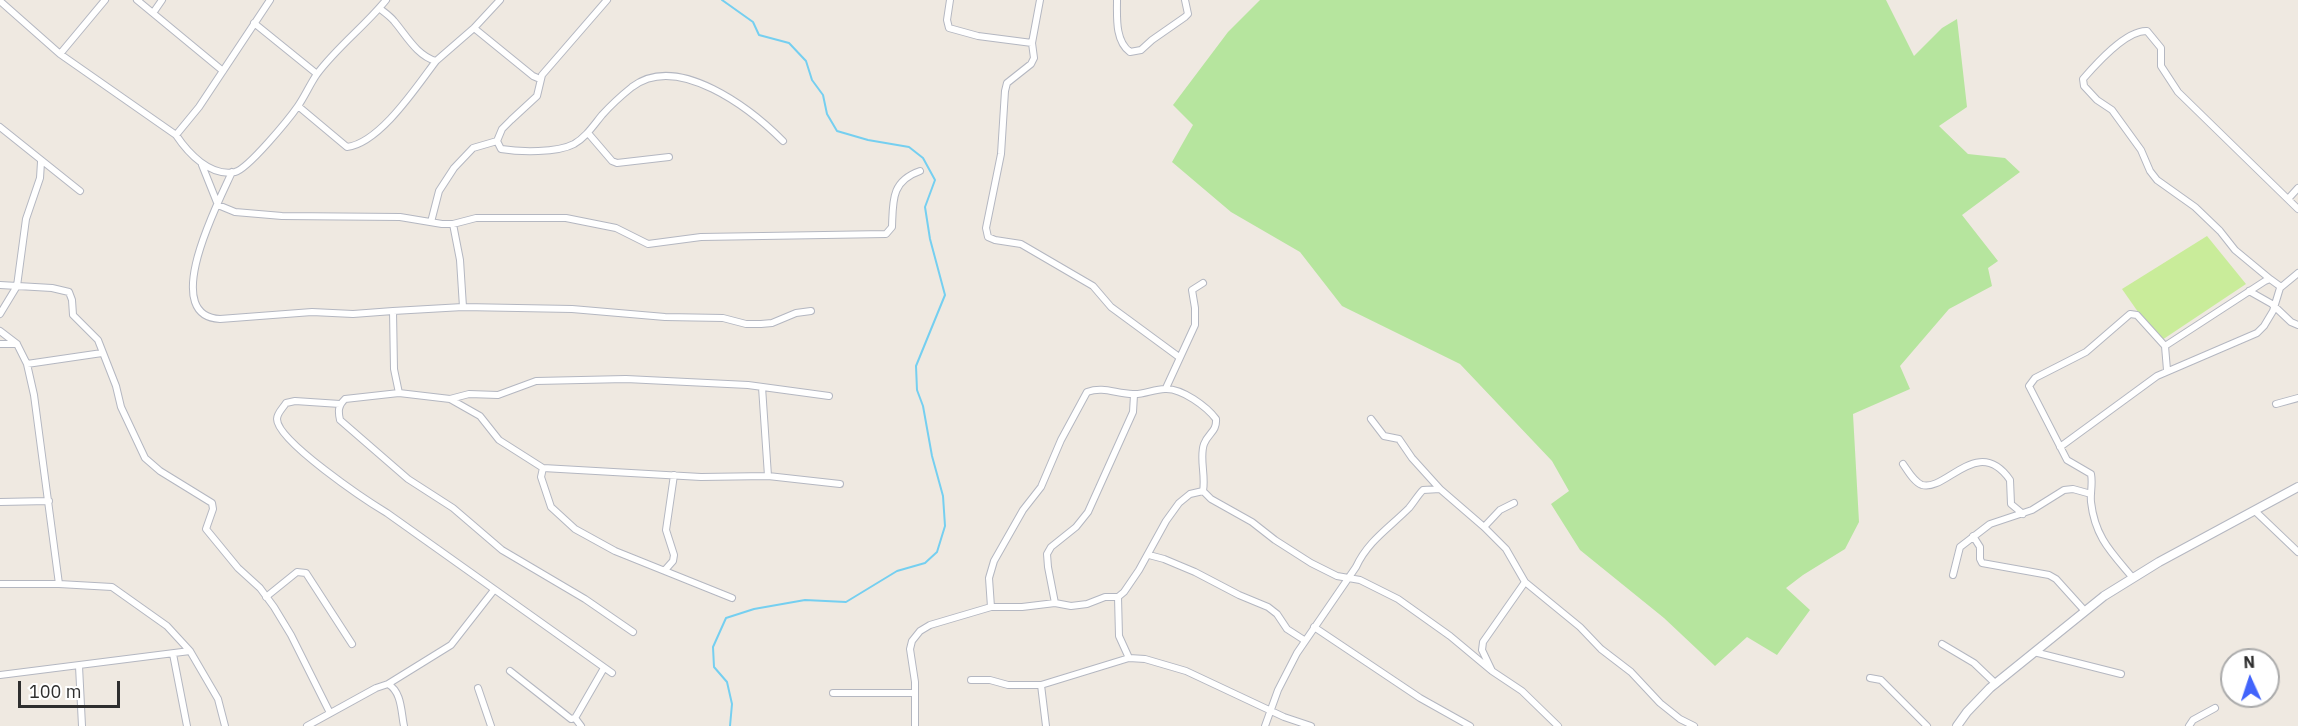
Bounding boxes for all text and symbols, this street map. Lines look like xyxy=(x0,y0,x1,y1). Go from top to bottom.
north arrow xyxy=(2220,648,2280,708)
text: N xyxy=(2243,652,2255,672)
scale bar xyxy=(21,669,123,707)
text: 100 m xyxy=(29,680,81,703)

